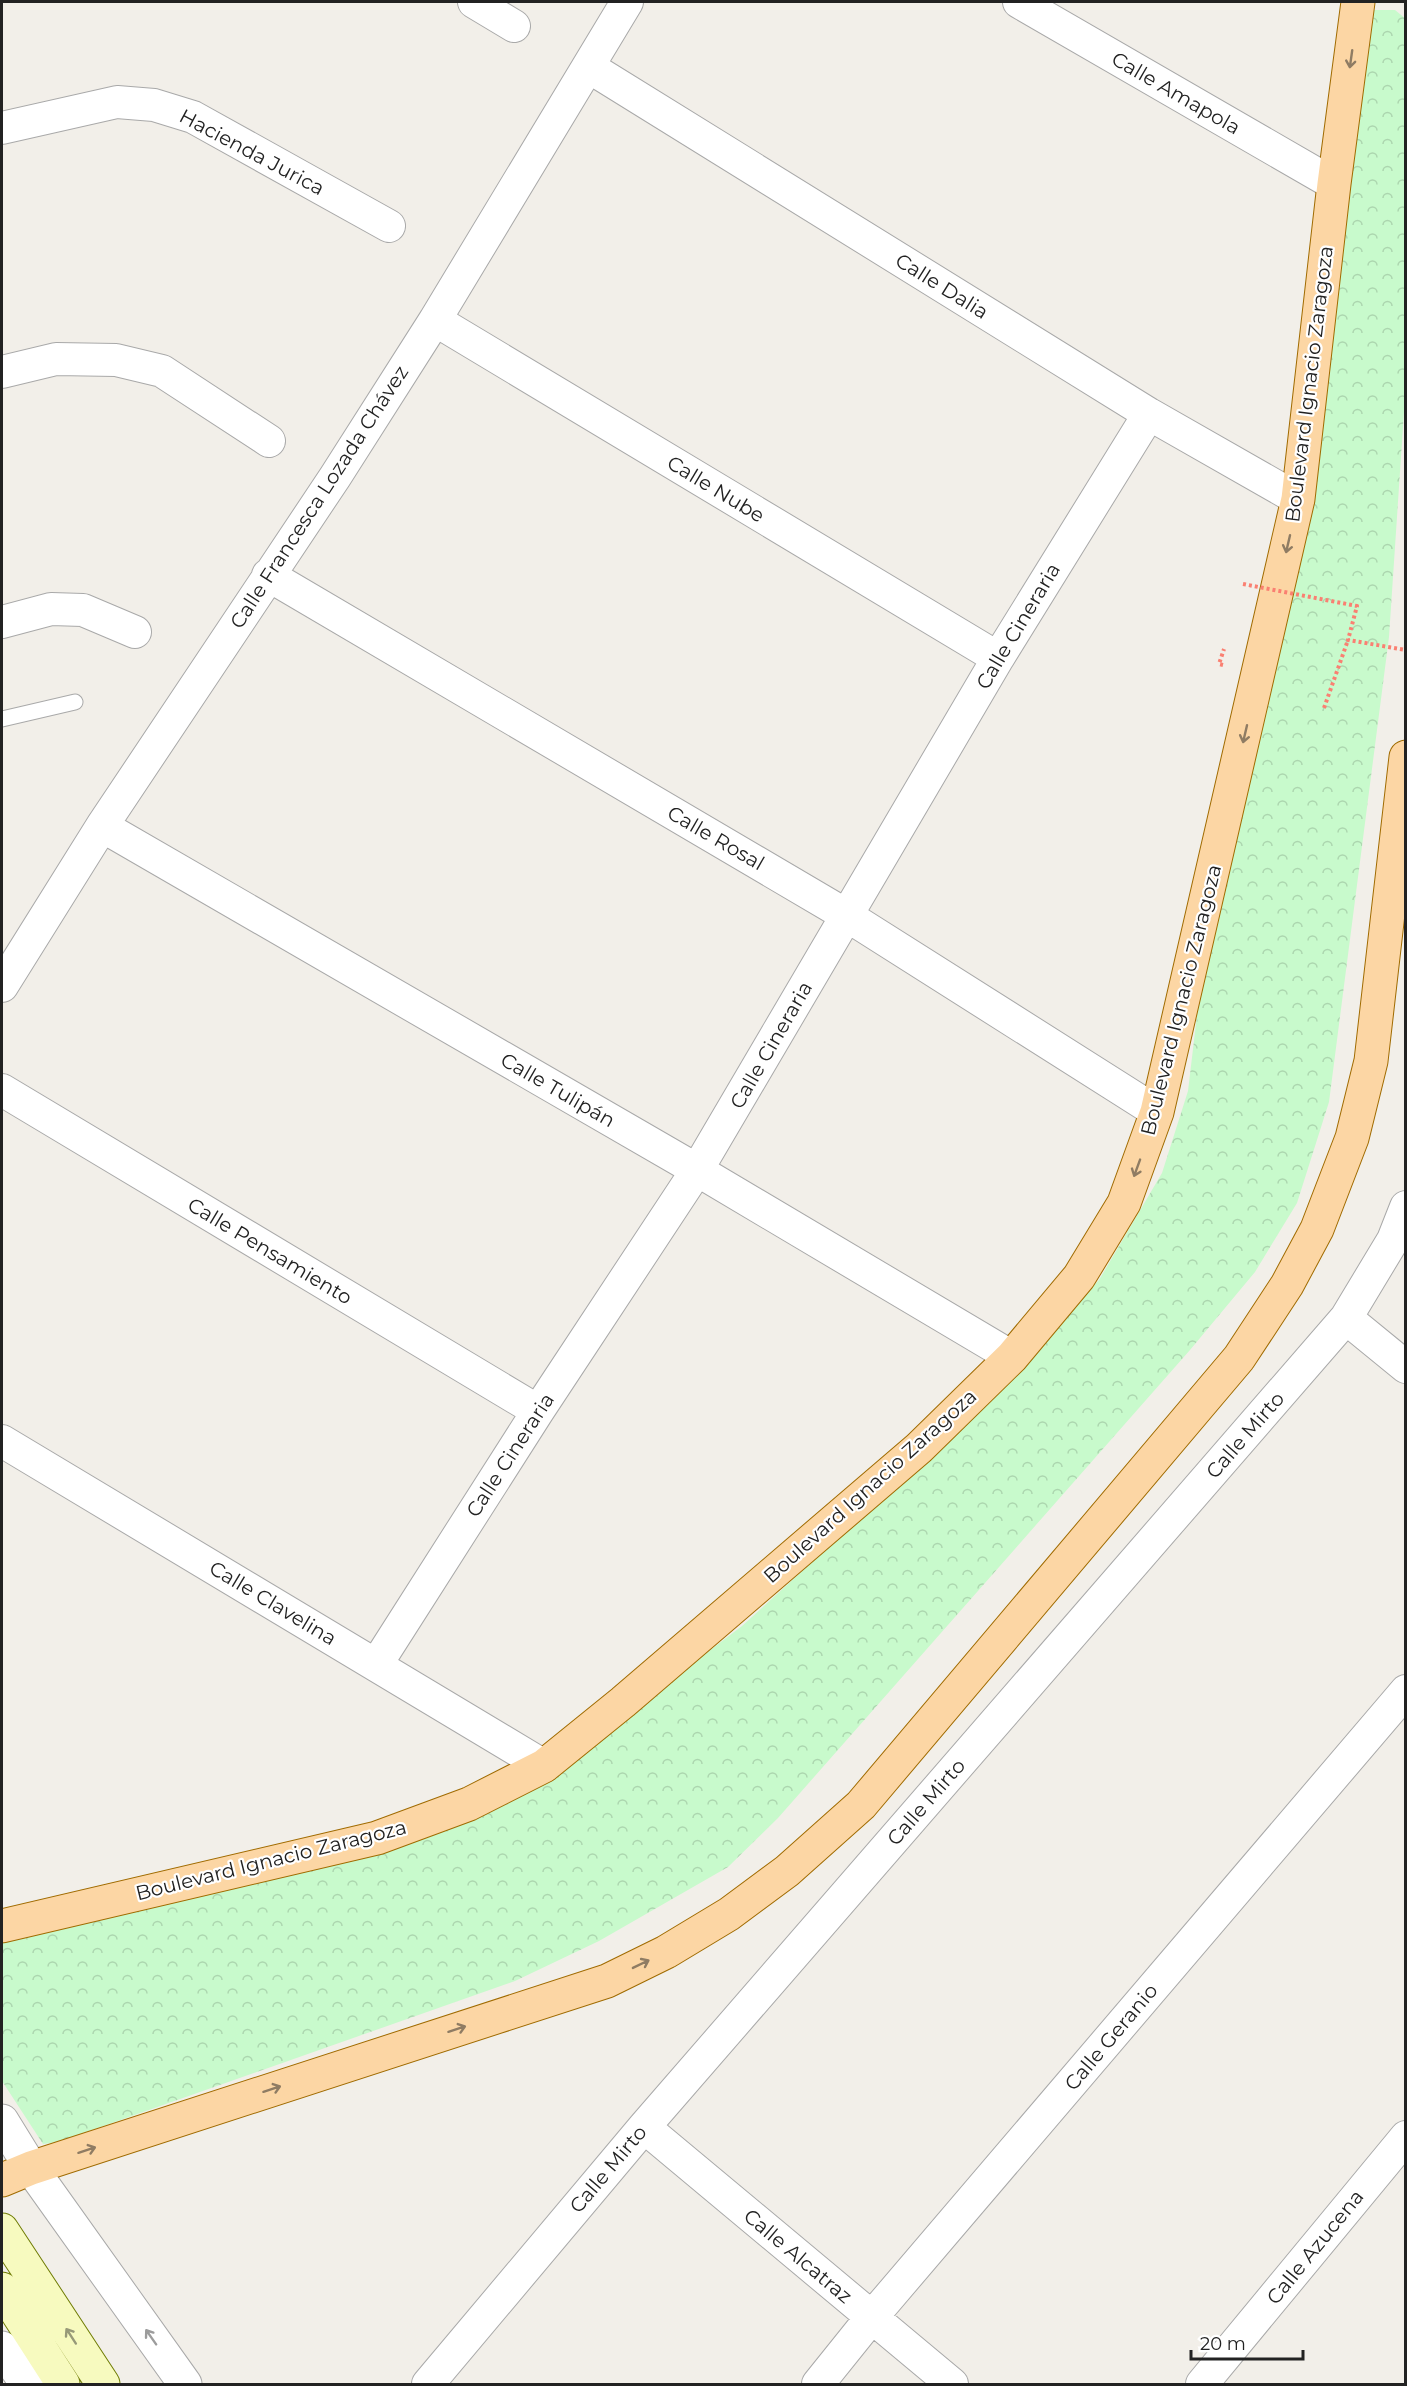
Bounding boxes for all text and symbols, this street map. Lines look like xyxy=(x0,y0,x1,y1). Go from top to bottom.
street label: Calle Amapola xyxy=(1107,46,1245,140)
one-way arrow xyxy=(1345,49,1356,69)
street label: Hacienda Jurica xyxy=(176,104,328,200)
street label: Boulevard Ignacio Zaragoza xyxy=(1280,244,1338,524)
street label: Calle Dalia xyxy=(891,248,993,324)
street label: Calle Francesca Lozada Chávez xyxy=(225,361,413,633)
street label: Calle Nube xyxy=(663,451,769,527)
one-way arrow xyxy=(1282,534,1293,553)
street label: Calle Cineraria xyxy=(971,558,1065,694)
one-way arrow xyxy=(1238,725,1250,744)
street label: Calle Rosal xyxy=(663,801,769,875)
street label: Boulevard Ignacio Zaragoza xyxy=(1136,862,1226,1138)
street label: Calle Cineraria xyxy=(725,977,817,1113)
street label: Calle Tulipán xyxy=(497,1048,619,1132)
one-way arrow xyxy=(1131,1158,1142,1177)
street label: Calle Pensamiento xyxy=(183,1192,357,1310)
street label: Boulevard Ignacio Zaragoza xyxy=(759,1384,981,1588)
street label: Calle Mirto xyxy=(1201,1387,1289,1483)
street label: Calle Cineraria xyxy=(461,1388,559,1522)
street label: Calle Clavelina xyxy=(205,1556,341,1650)
street label: Calle Mirto xyxy=(882,1754,970,1850)
street label: Boulevard Ignacio Zaragoza xyxy=(133,1815,409,1905)
one-way arrow xyxy=(632,1958,649,1970)
street label: Calle Geranio xyxy=(1059,1979,1163,2095)
one-way arrow xyxy=(447,2023,466,2034)
one-way arrow xyxy=(262,2083,281,2094)
street label: Calle Mirto xyxy=(564,2120,652,2218)
one-way arrow xyxy=(77,2143,96,2154)
street label: Calle Azucena xyxy=(1261,2185,1369,2309)
street label: Calle Alcatraz xyxy=(739,2204,857,2308)
scale bar xyxy=(1191,2323,1304,2361)
one-way arrow xyxy=(65,2328,77,2344)
one-way arrow xyxy=(145,2329,157,2345)
text: 20 m xyxy=(1200,2333,1246,2355)

